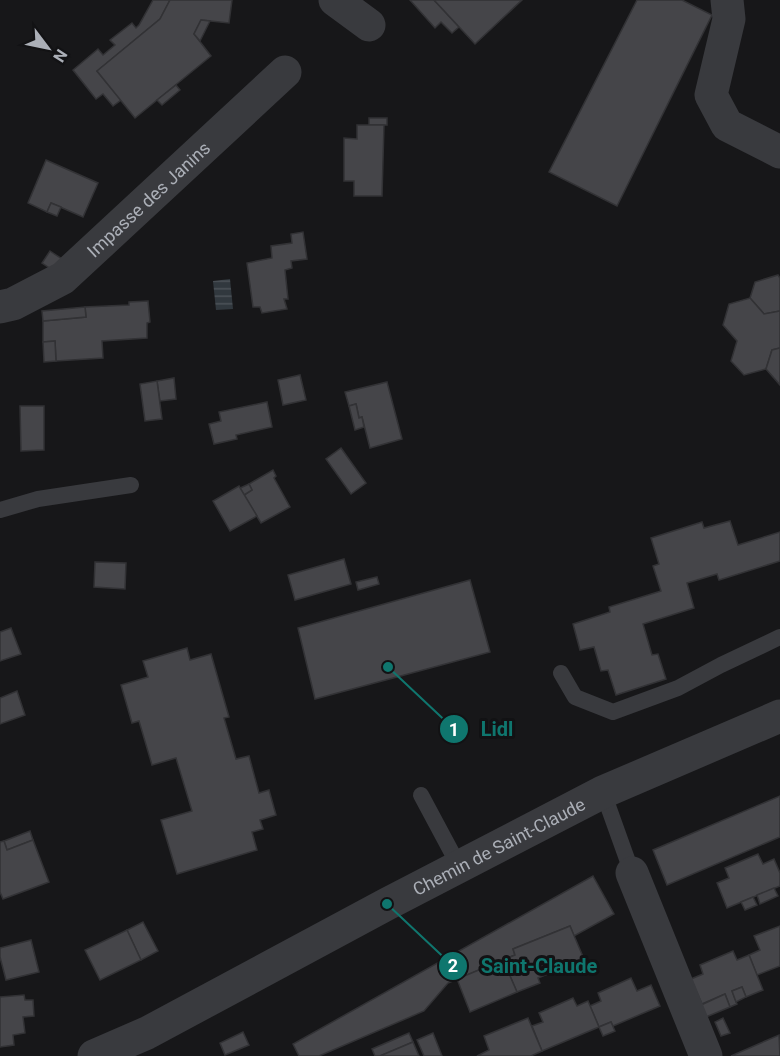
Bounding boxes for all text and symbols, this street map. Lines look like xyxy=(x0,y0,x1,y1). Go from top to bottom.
north arrow xyxy=(18,18,78,78)
text: N xyxy=(49,46,71,66)
street label: Impasse des Janins xyxy=(82,137,214,261)
callout: Lidl xyxy=(439,710,526,748)
text: Lidl xyxy=(481,717,513,741)
text: 1 xyxy=(449,719,459,740)
street label: Chemin de Saint-Claude xyxy=(409,793,588,899)
callout: Saint-Claude xyxy=(438,947,609,985)
text: Saint-Claude xyxy=(481,954,597,978)
text: 2 xyxy=(448,955,458,976)

